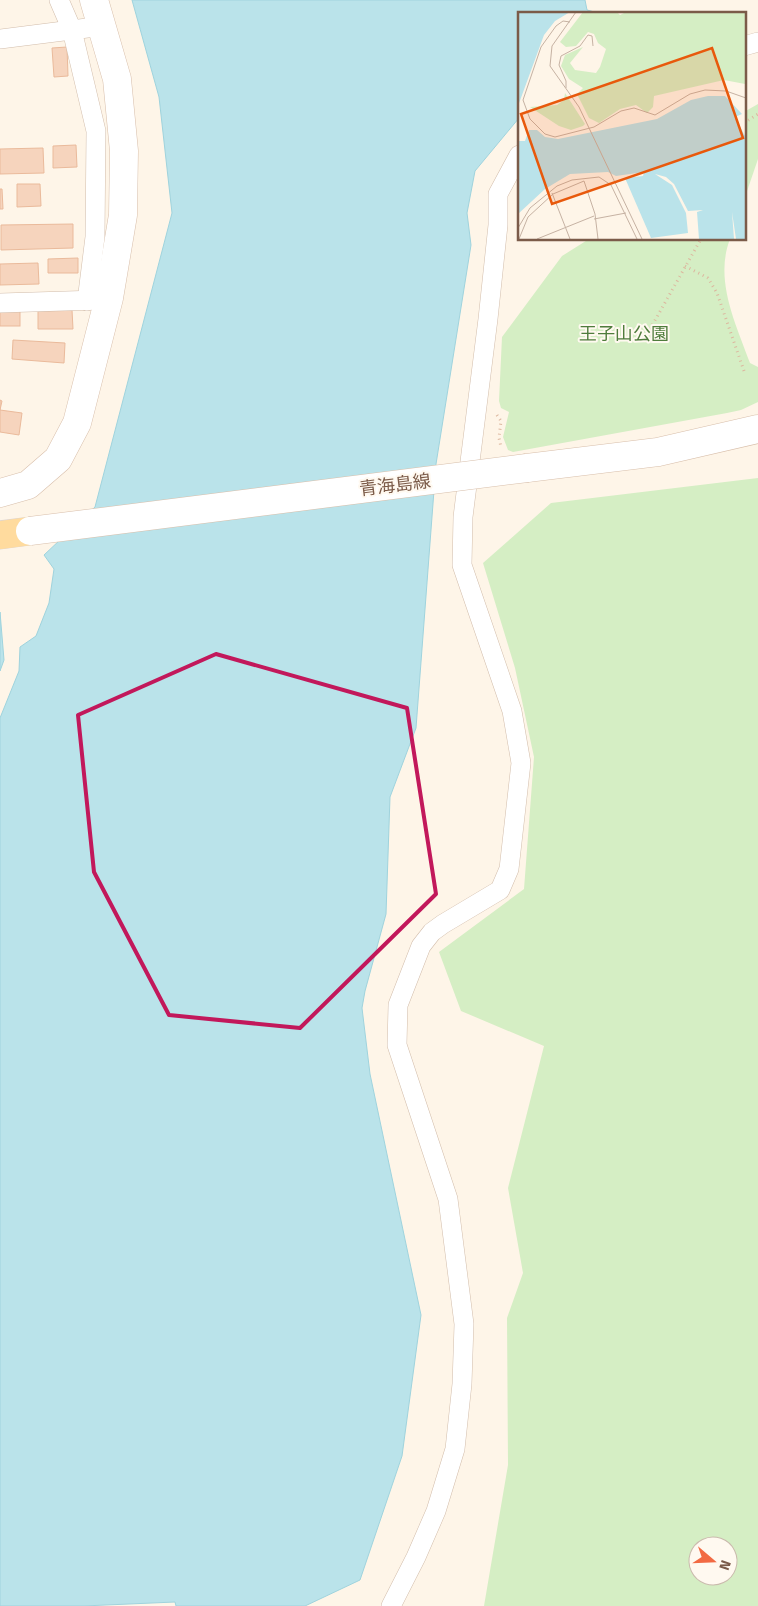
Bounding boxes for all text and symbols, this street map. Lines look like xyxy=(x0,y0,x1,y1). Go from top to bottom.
inset map xyxy=(518,12,746,240)
park label: 王子山公園 xyxy=(579,323,669,345)
street label: 青海島線 xyxy=(358,470,432,500)
north arrow xyxy=(688,1536,738,1586)
text: N xyxy=(715,1558,734,1572)

